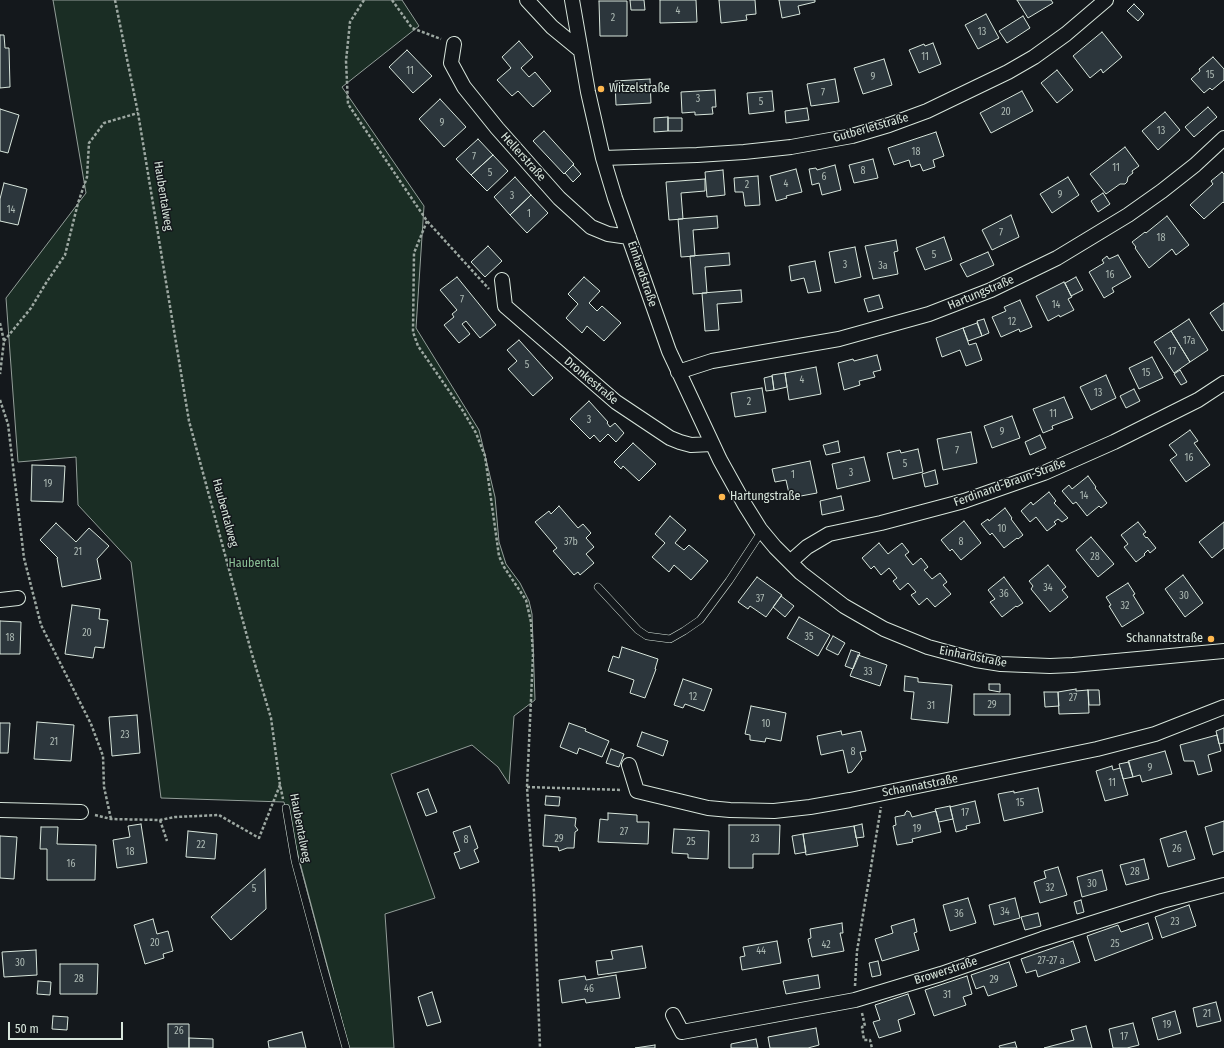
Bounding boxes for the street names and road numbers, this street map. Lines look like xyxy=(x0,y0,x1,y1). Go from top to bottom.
street label: Gutberletstraße xyxy=(832,110,910,146)
street label: Hellerstraße xyxy=(497,130,549,184)
street label: Haubentalweg xyxy=(150,160,176,232)
street label: Einhardstraße xyxy=(624,239,660,309)
street label: Hartungstraße xyxy=(946,273,1016,313)
street label: Dronkestraße xyxy=(561,354,621,408)
street label: Ferdinand-Braun-Straße xyxy=(952,456,1068,510)
street label: Haubentalweg xyxy=(209,477,241,549)
street label: Einhardstraße xyxy=(938,643,1008,671)
street label: Schannatstraße xyxy=(881,772,959,800)
street label: Haubentalweg xyxy=(286,792,314,864)
street label: Browerstraße xyxy=(913,954,979,988)

